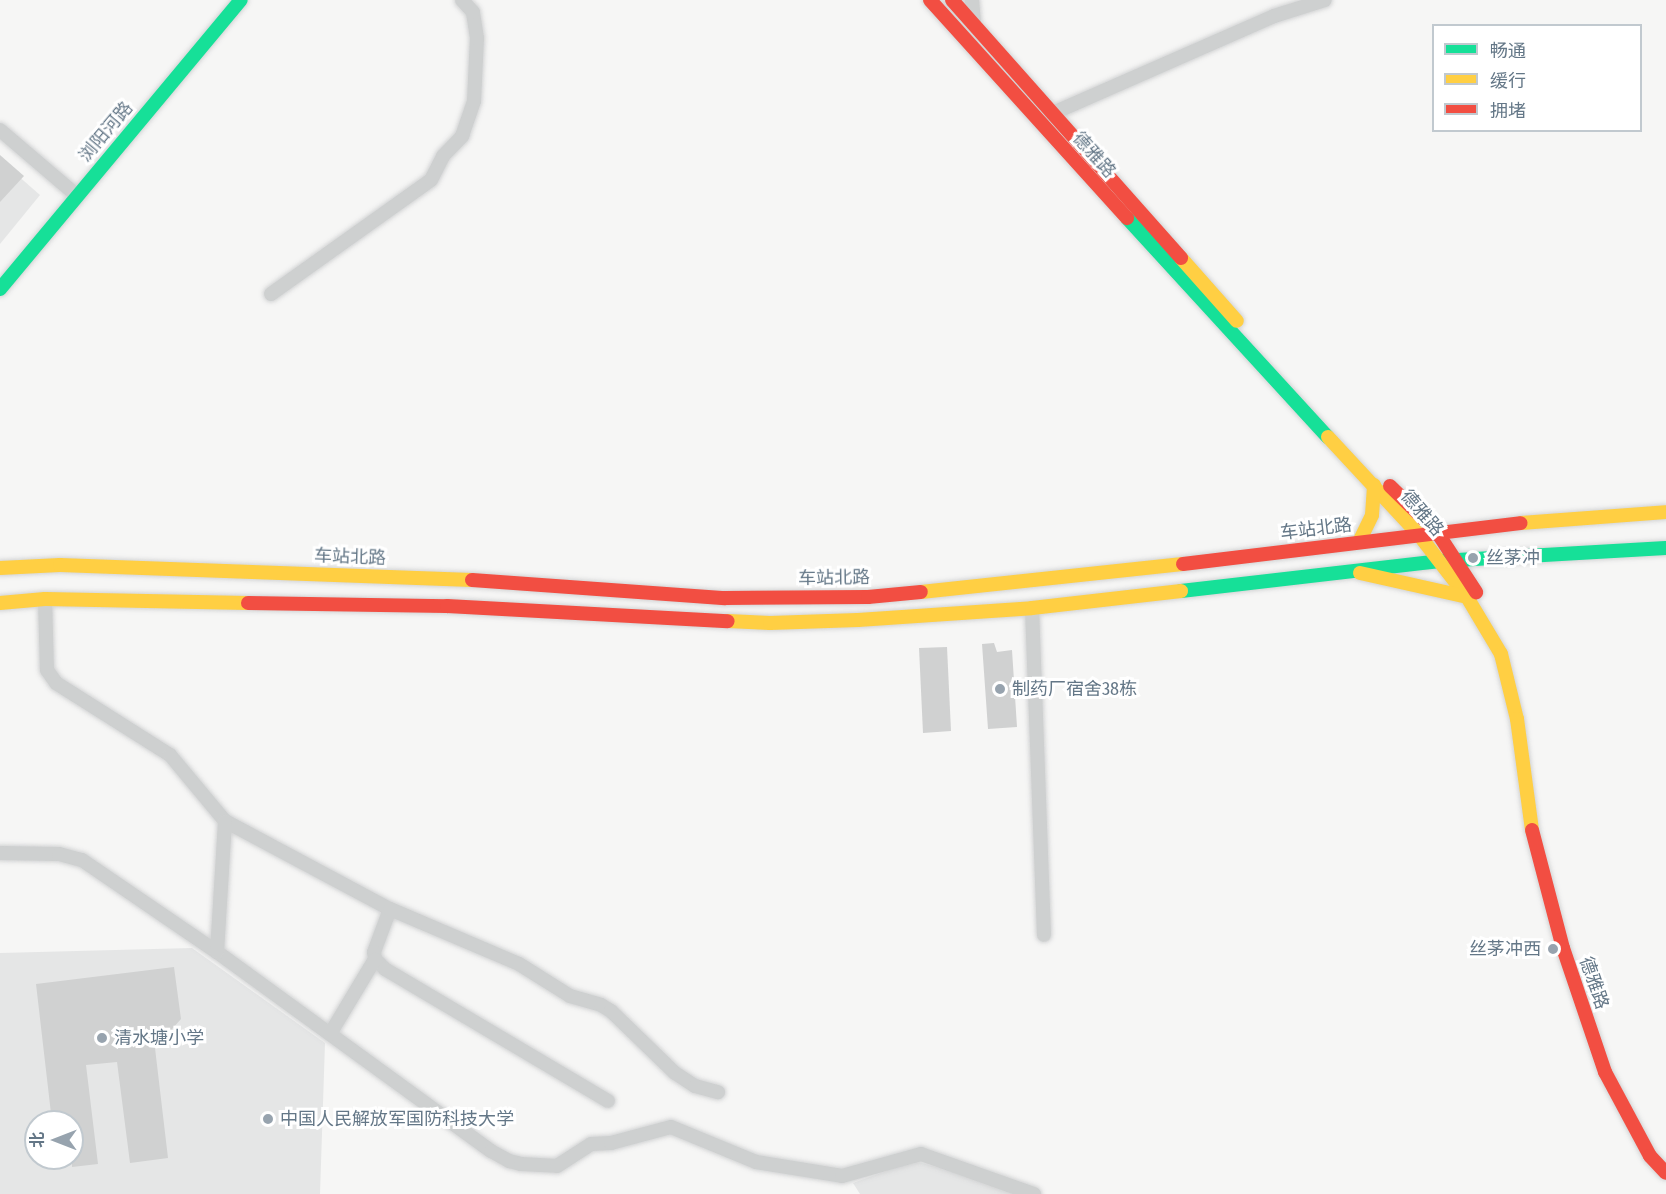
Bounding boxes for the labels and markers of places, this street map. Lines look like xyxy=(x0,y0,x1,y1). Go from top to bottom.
place label: 丝茅冲 xyxy=(1486,547,1540,569)
marker: 丝茅冲 xyxy=(1464,549,1482,567)
place label: 制药厂宿舍38栋 xyxy=(1012,678,1137,700)
marker: 制药厂宿舍38栋 xyxy=(993,682,1007,696)
place label: 丝茅冲西 xyxy=(1469,938,1541,960)
marker: 丝茅冲西 xyxy=(1546,942,1560,956)
place label: 清水塘小学 xyxy=(114,1027,204,1049)
marker: 清水塘小学 xyxy=(95,1031,109,1045)
place label: 中国人民解放军国防科技大学 xyxy=(280,1108,514,1130)
marker: 中国人民解放军国防科技大学 xyxy=(261,1112,275,1126)

